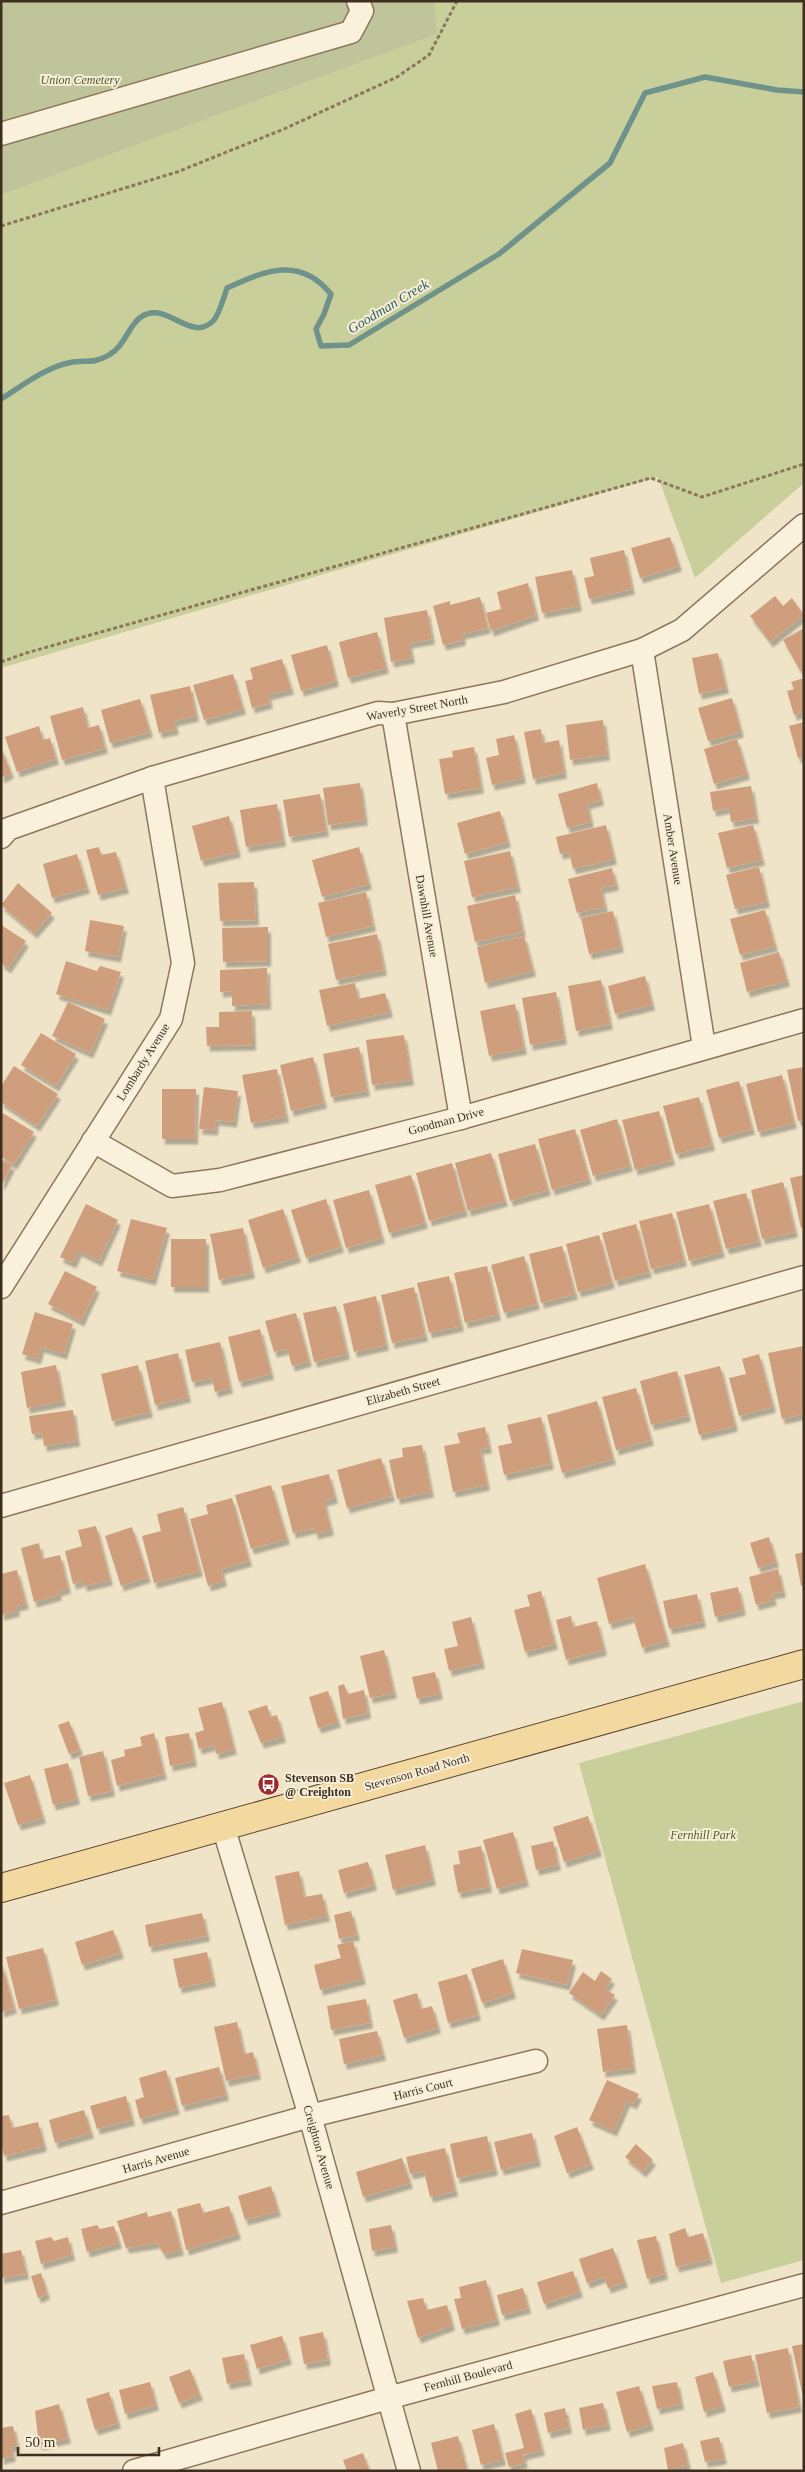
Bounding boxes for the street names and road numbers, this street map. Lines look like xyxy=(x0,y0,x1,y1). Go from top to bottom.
street label: Waverly Street North xyxy=(365,692,469,724)
street label: Amber Avenue xyxy=(660,812,686,886)
street label: Dawnhill Avenue xyxy=(413,874,441,958)
street label: Lombardy Avenue xyxy=(114,1021,172,1103)
street label: Goodman Drive xyxy=(407,1104,485,1138)
street label: Elizabeth Street xyxy=(364,1374,442,1408)
street label: Stevenson Road North xyxy=(363,1750,471,1794)
street label: Harris Court xyxy=(392,2075,455,2103)
street label: Creighton Avenue xyxy=(300,2103,338,2191)
street label: Harris Avenue xyxy=(121,2144,191,2176)
street label: Fernhill Boulevard xyxy=(422,2357,514,2395)

